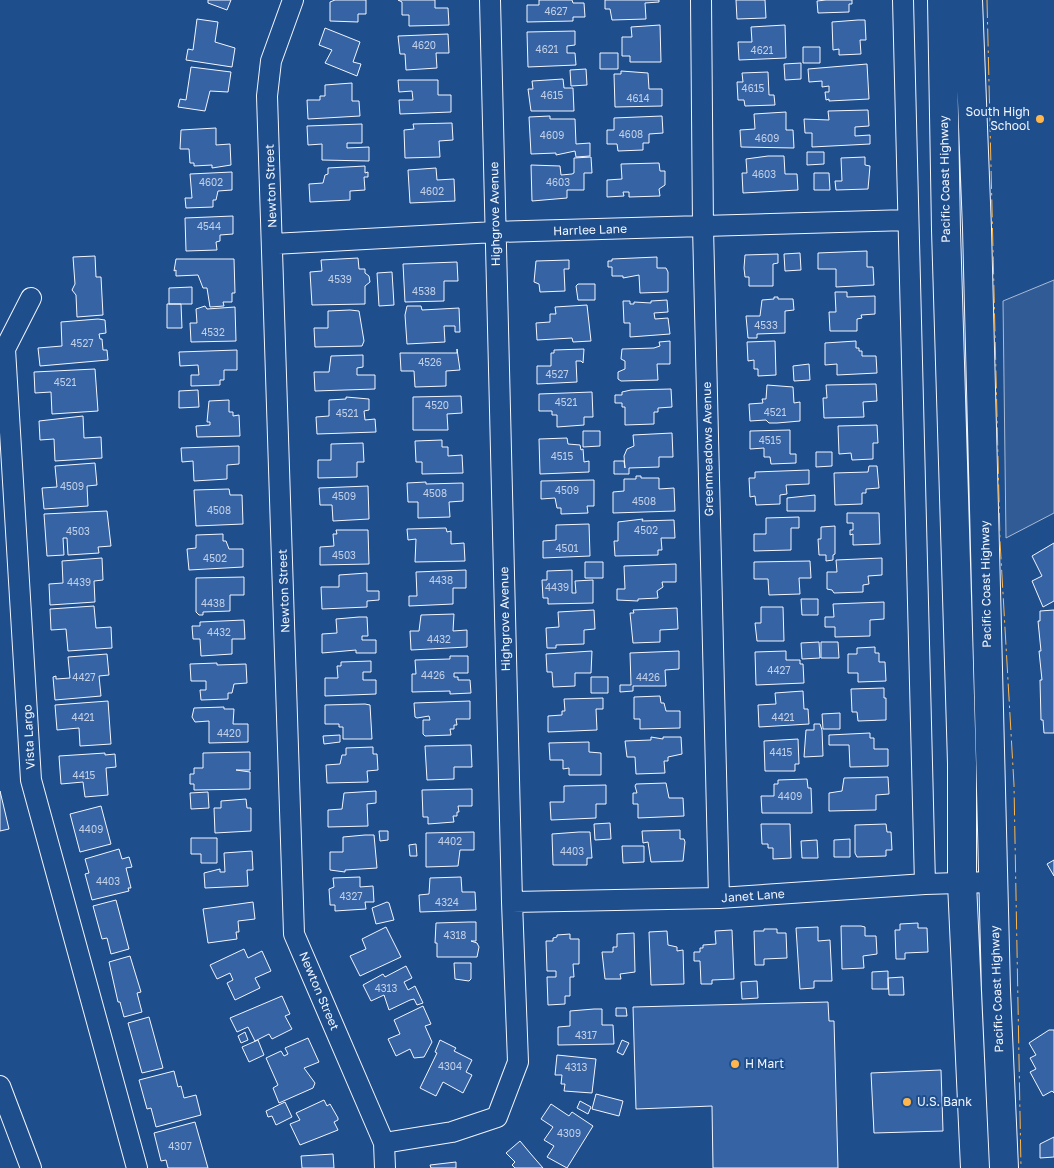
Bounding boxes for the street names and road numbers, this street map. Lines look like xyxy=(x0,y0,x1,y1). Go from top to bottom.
street label: Pacific Coast Highway xyxy=(936,115,953,243)
street label: Newton Street xyxy=(262,144,279,228)
street label: Highgrove Avenue xyxy=(486,161,503,267)
street label: Harrlee Lane xyxy=(553,221,627,238)
street label: Greenmeadows Avenue xyxy=(699,382,716,516)
street label: Pacific Coast Highway xyxy=(977,520,994,648)
street label: Newton Street xyxy=(275,549,292,633)
street label: Highgrove Avenue xyxy=(496,566,513,672)
street label: Vista Largo xyxy=(19,704,38,770)
street label: Janet Lane xyxy=(721,886,785,905)
street label: Pacific Coast Highway xyxy=(987,925,1006,1053)
street label: Newton Street xyxy=(296,949,343,1032)

